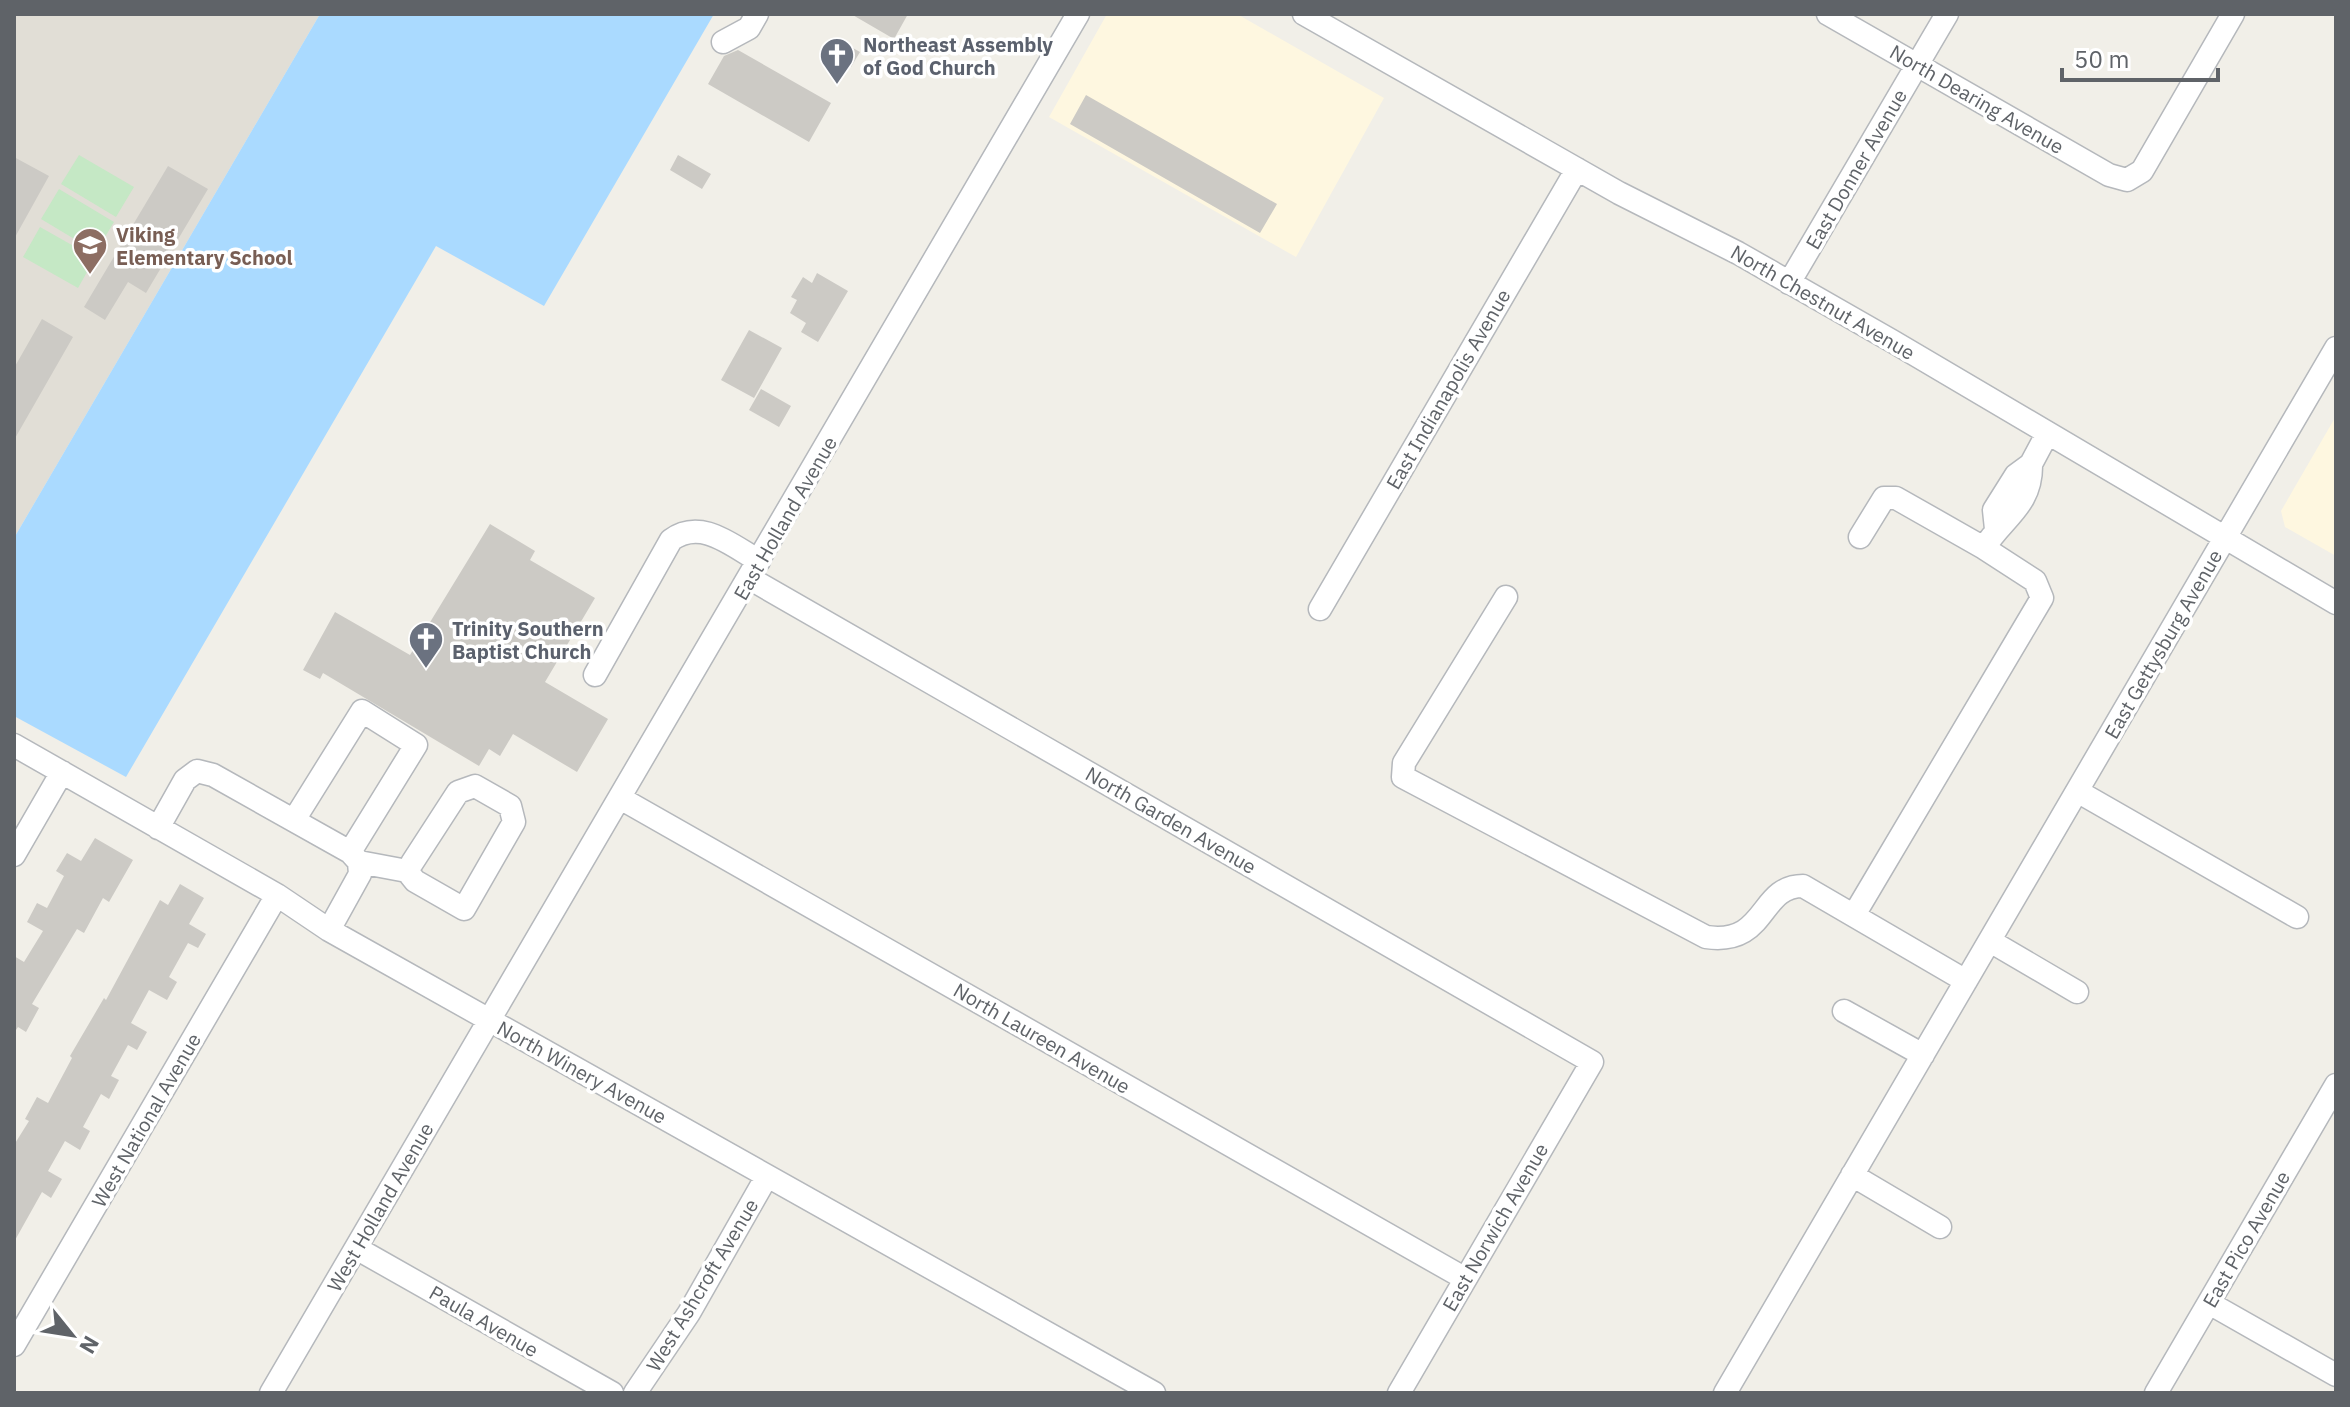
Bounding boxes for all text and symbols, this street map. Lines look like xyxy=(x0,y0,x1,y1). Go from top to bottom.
place label: Northeast Assembly of God Church xyxy=(863,31,1053,81)
scale bar xyxy=(2062,32,2218,82)
church icon: Northeast Assembly of God Church xyxy=(818,36,856,86)
street label: North Dearing Avenue xyxy=(1885,38,2069,160)
text: 50 m xyxy=(2074,43,2129,75)
street label: East Donner Avenue xyxy=(1799,84,1913,254)
place label: Viking Elementary School xyxy=(116,221,293,271)
school or university icon: Viking Elementary School xyxy=(71,226,109,276)
street label: North Chestnut Avenue xyxy=(1726,238,1920,366)
street label: East Indianapolis Avenue xyxy=(1380,284,1516,494)
street label: East Holland Avenue xyxy=(727,431,843,605)
street label: East Gettysburg Avenue xyxy=(2098,545,2228,743)
place label: Trinity Southern Baptist Church xyxy=(452,615,604,665)
church icon: Trinity Southern Baptist Church xyxy=(407,620,445,670)
street label: North Garden Avenue xyxy=(1081,760,1261,880)
street label: North Laureen Avenue xyxy=(949,976,1135,1100)
street label: North Winery Avenue xyxy=(492,1014,672,1130)
street label: West National Avenue xyxy=(85,1028,207,1212)
street label: West Holland Avenue xyxy=(321,1117,439,1297)
street label: East Norwich Avenue xyxy=(1436,1138,1554,1316)
street label: East Pico Avenue xyxy=(2196,1166,2296,1312)
street label: West Ashcroft Avenue xyxy=(640,1194,764,1376)
street label: Paula Avenue xyxy=(425,1279,543,1363)
north arrow xyxy=(32,1295,112,1375)
text: N xyxy=(73,1331,106,1359)

